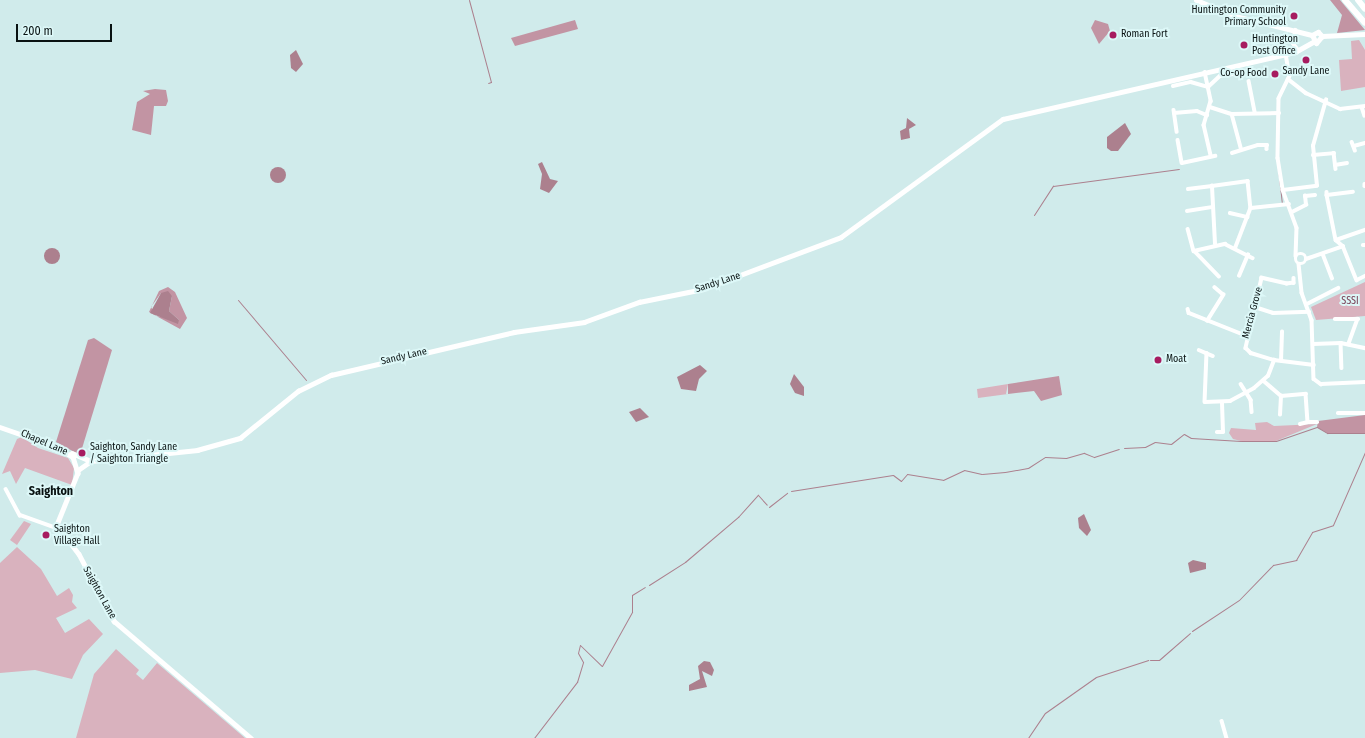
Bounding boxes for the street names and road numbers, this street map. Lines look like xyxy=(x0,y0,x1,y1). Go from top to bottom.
street label: Sandy Lane xyxy=(694,270,742,296)
street label: Mercia Grove xyxy=(1240,286,1266,340)
street label: Sandy Lane xyxy=(380,346,428,368)
street label: Chapel Lane xyxy=(19,428,69,458)
street label: Saighton Lane xyxy=(80,565,118,621)

